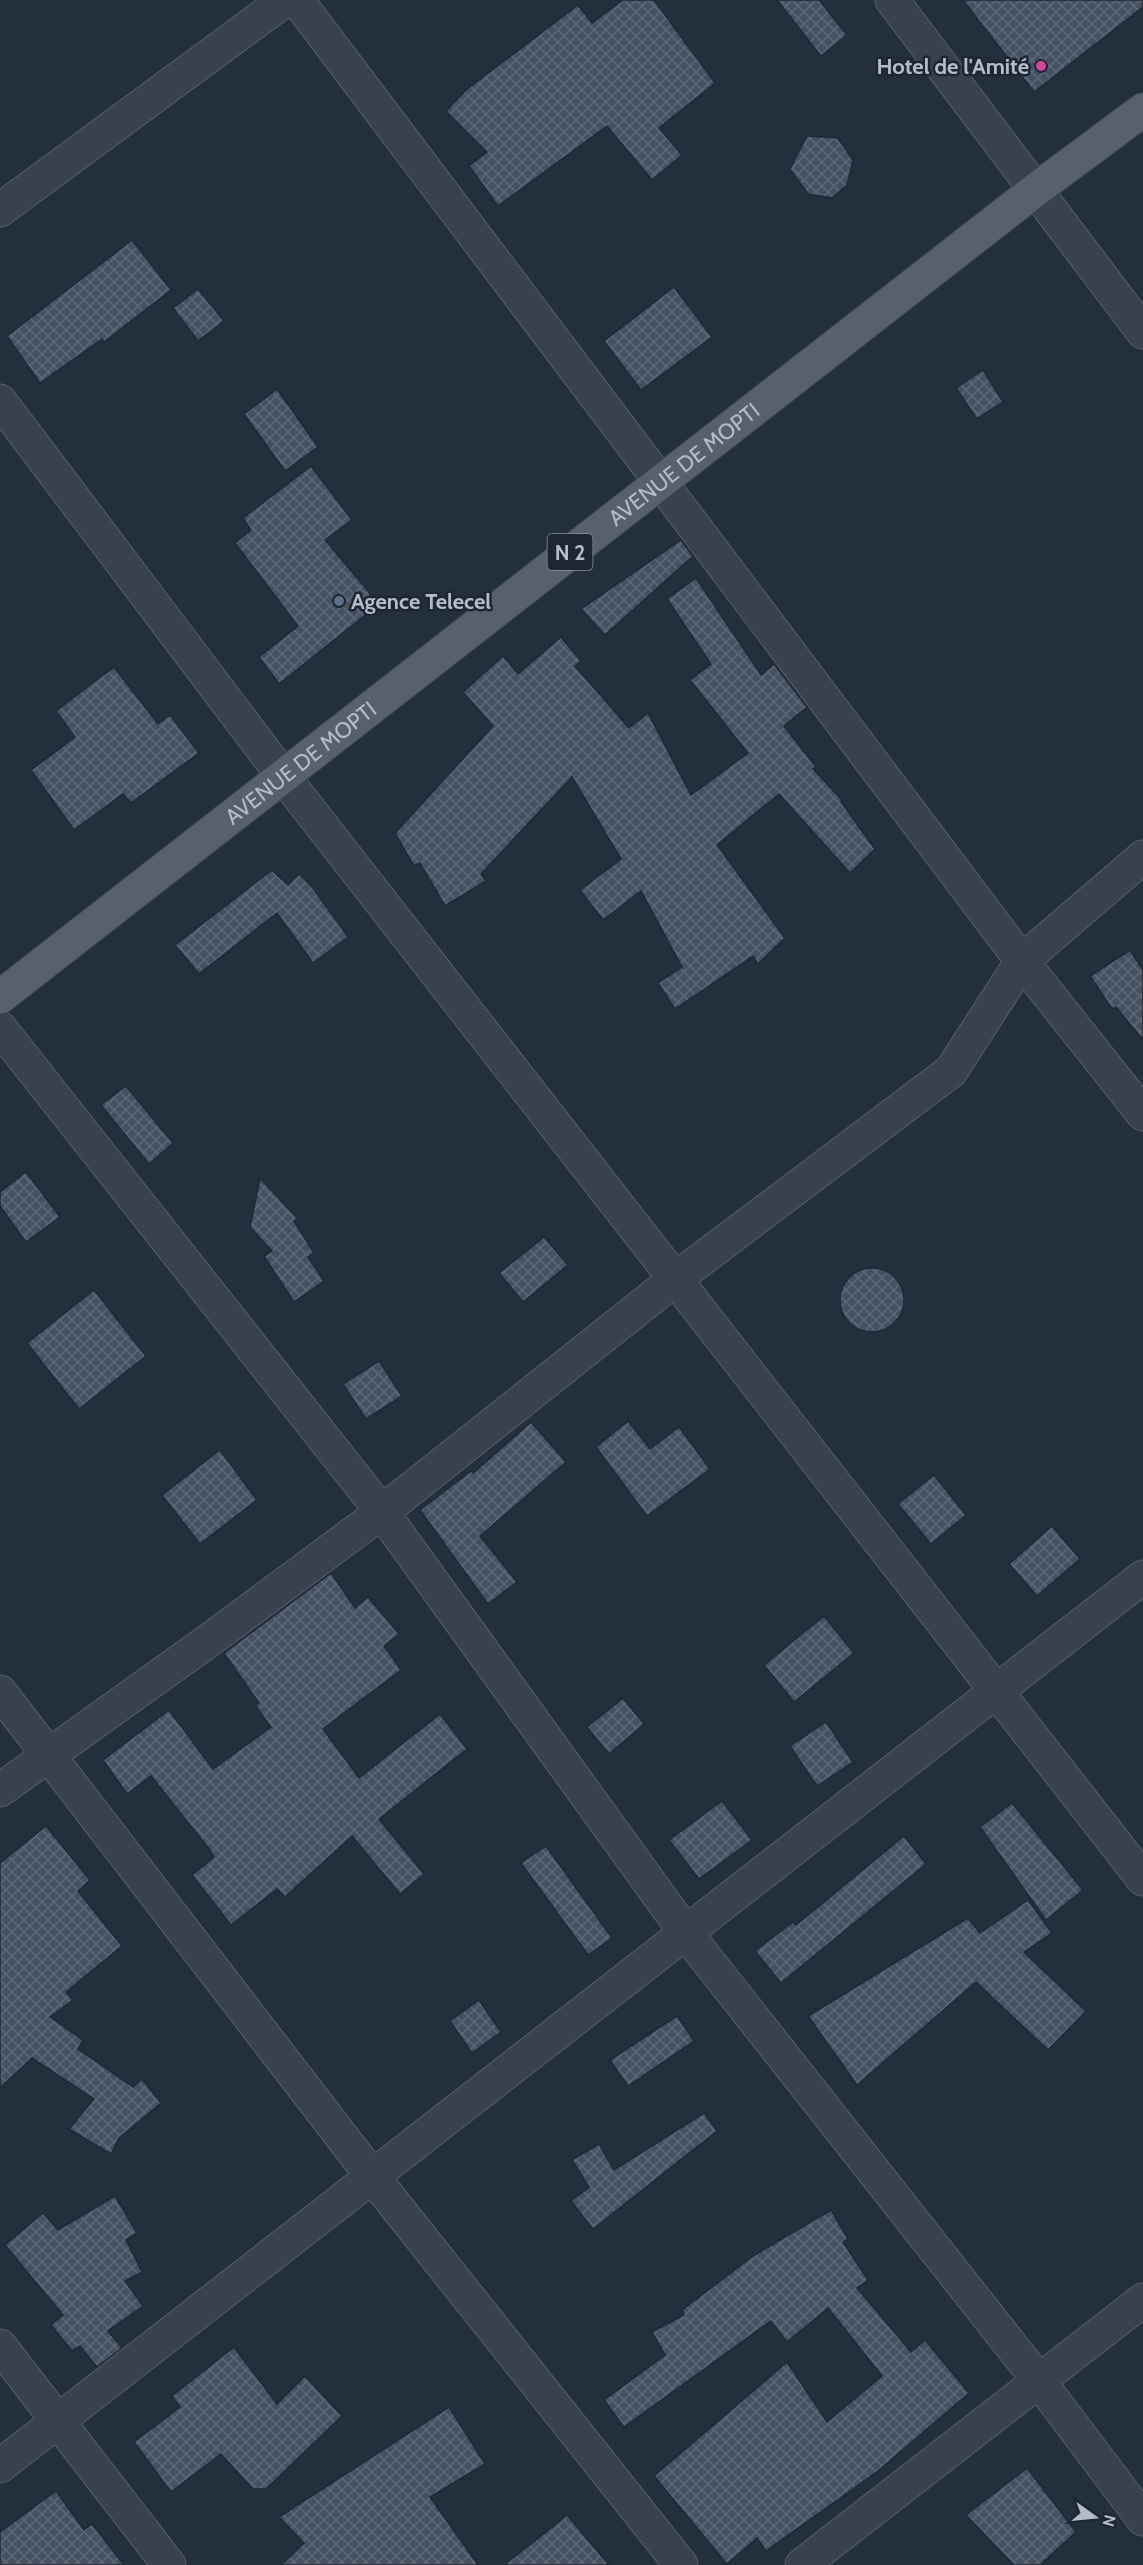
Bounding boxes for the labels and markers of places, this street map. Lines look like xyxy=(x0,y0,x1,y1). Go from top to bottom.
place label: Hotel de l'Amité xyxy=(877,53,1029,80)
marker: Hotel de l'Amité xyxy=(1034,59,1048,73)
place label: Agence Telecel xyxy=(351,588,491,615)
marker: Agence Telecel xyxy=(332,594,346,608)

